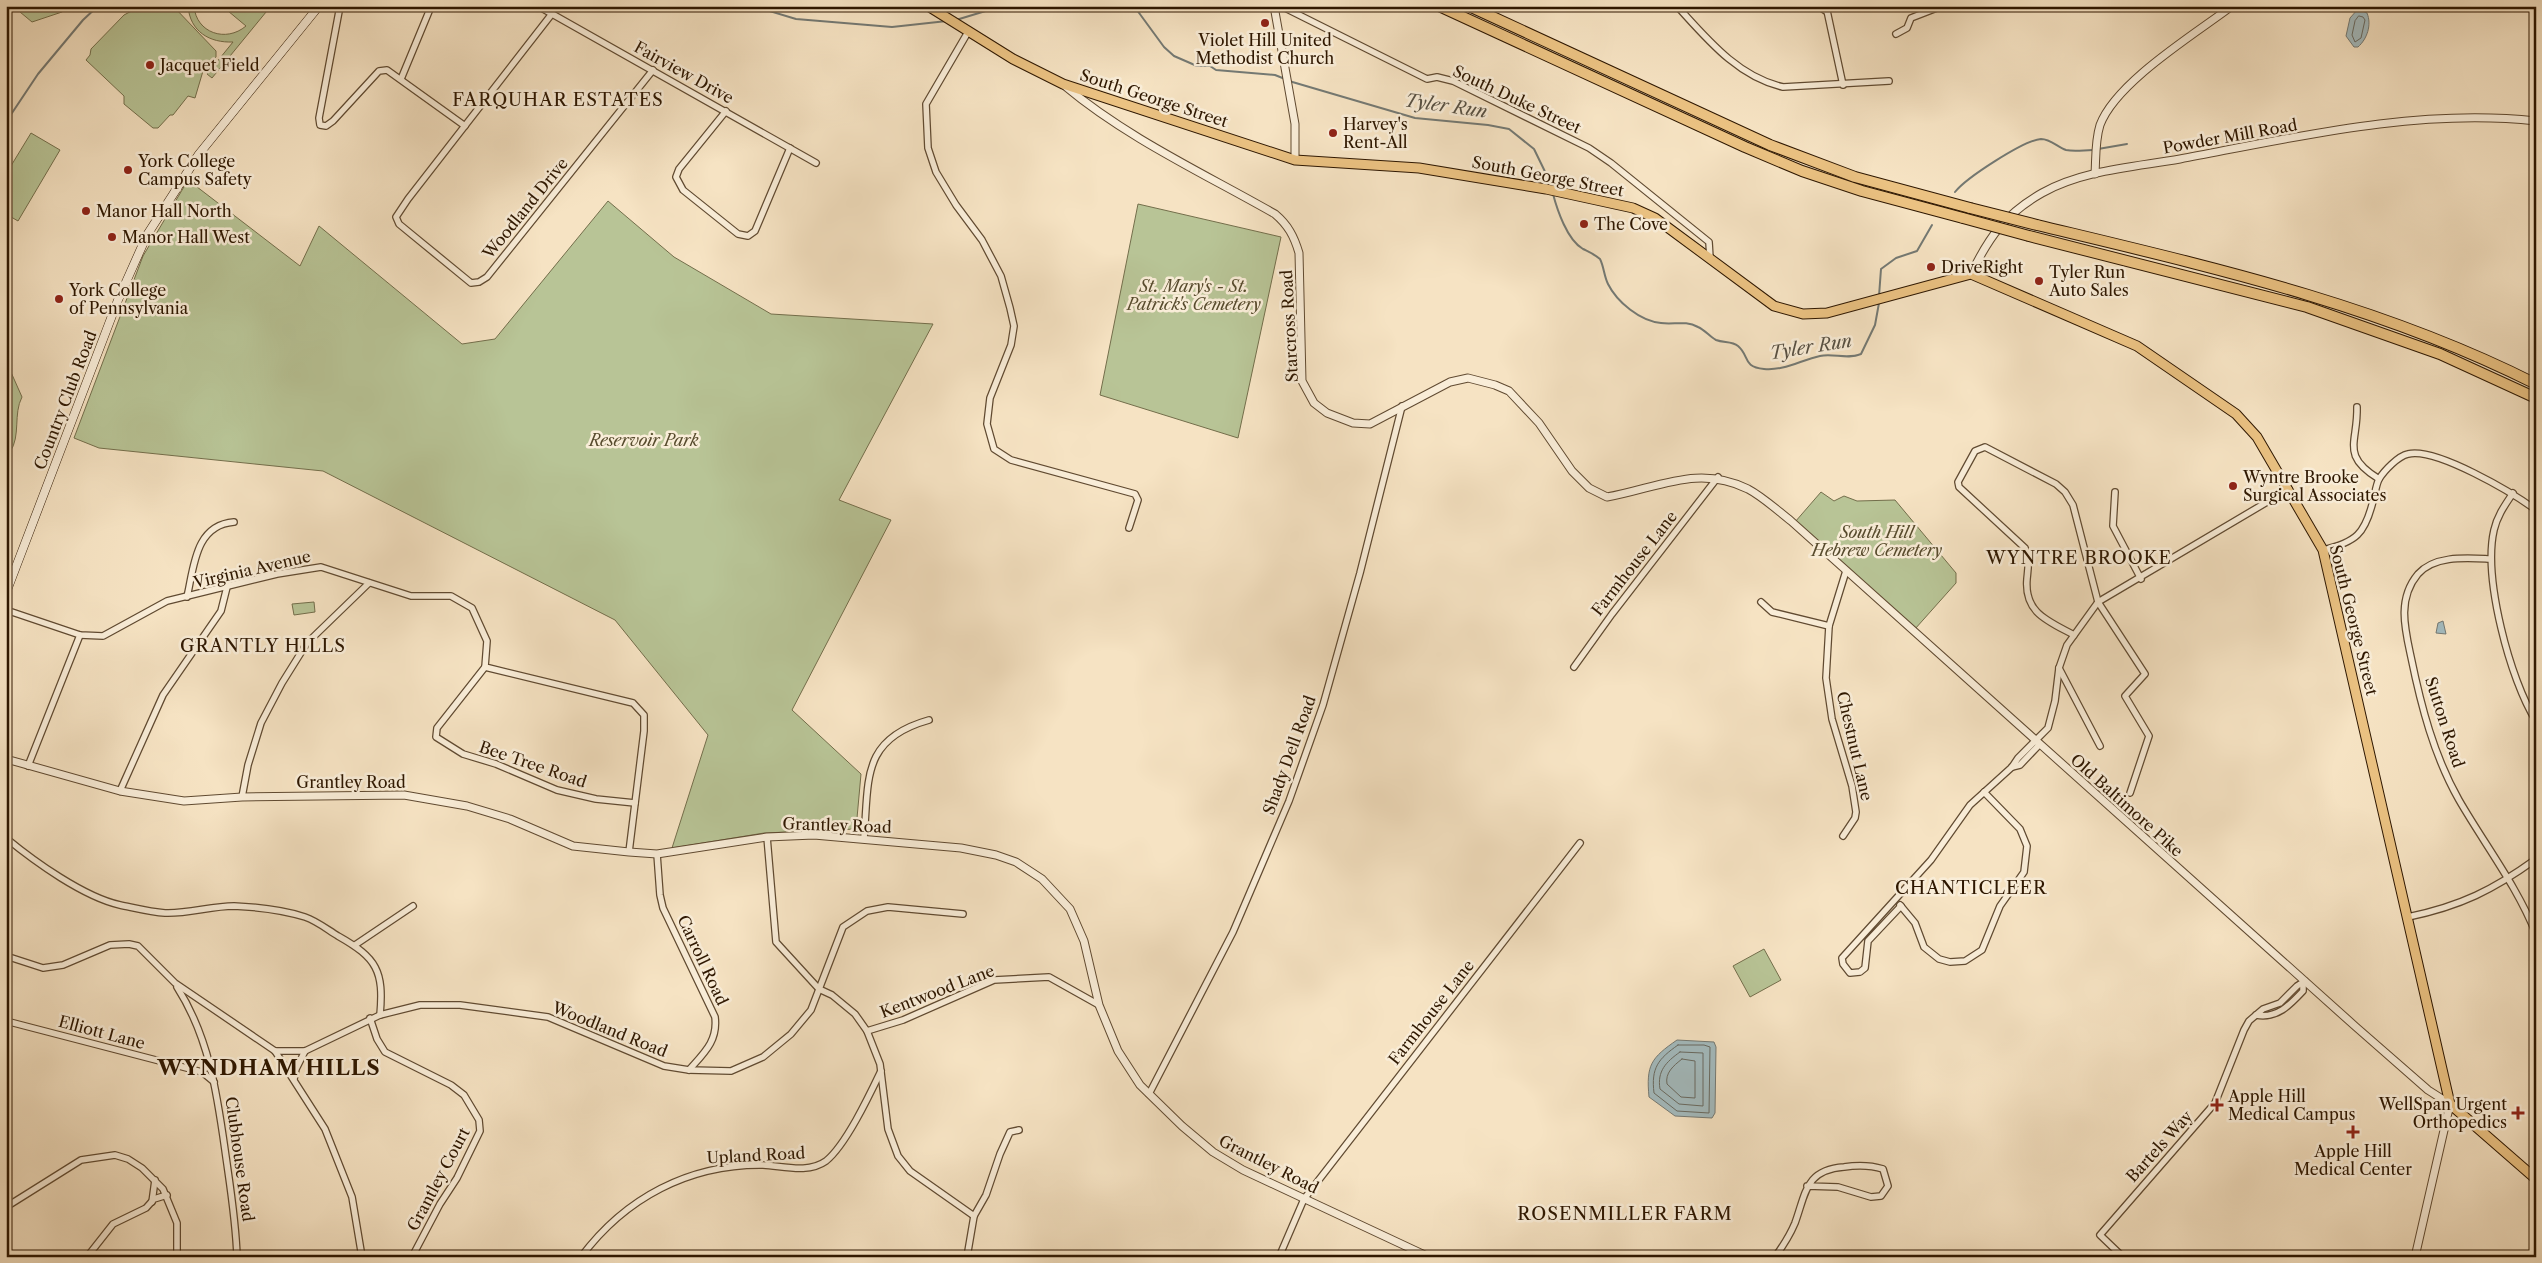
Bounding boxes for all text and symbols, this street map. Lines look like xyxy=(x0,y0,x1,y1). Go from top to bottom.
marker: Violet Hill United Methodist Church xyxy=(1259,17,1271,29)
place label: Violet Hill United Methodist Church xyxy=(1196,30,1334,68)
street label: Fairview Drive xyxy=(631,36,737,108)
place label: Jacquet Field xyxy=(157,55,260,75)
marker: Jacquet Field xyxy=(144,59,156,71)
street label: South Duke Street xyxy=(1450,61,1585,138)
street label: South George Street xyxy=(1077,65,1231,131)
district label: FARQUHAR ESTATES xyxy=(452,89,664,111)
water label: Tyler Run xyxy=(1404,89,1489,123)
place label: Harvey's Rent-All xyxy=(1343,114,1408,152)
street label: Powder Mill Road xyxy=(2161,114,2299,158)
marker: Harvey's Rent-All xyxy=(1327,127,1339,139)
place label: York College Campus Safety xyxy=(137,151,253,189)
street label: South George Street xyxy=(1470,151,1626,201)
street label: Woodland Drive xyxy=(477,153,572,263)
marker: York College Campus Safety xyxy=(122,164,134,176)
place label: Manor Hall North xyxy=(96,201,232,221)
marker: Manor Hall North xyxy=(80,205,92,217)
place label: The Cove xyxy=(1594,214,1668,234)
marker: The Cove xyxy=(1578,218,1590,230)
place label: Manor Hall West xyxy=(122,227,250,247)
marker: Manor Hall West xyxy=(106,231,118,243)
place label: DriveRight xyxy=(1941,257,2023,277)
marker: DriveRight xyxy=(1925,261,1937,273)
place label: Tyler Run Auto Sales xyxy=(2048,262,2129,300)
street label: Starcross Road xyxy=(1276,269,1302,383)
marker: Tyler Run Auto Sales xyxy=(2033,275,2045,287)
park label: St. Mary's - St. Patrick's Cemetery xyxy=(1125,276,1261,314)
place label: York College of Pennsylvania xyxy=(68,280,189,318)
marker: York College of Pennsylvania xyxy=(53,293,65,305)
street label: Country Club Road xyxy=(29,327,101,472)
water label: Tyler Run xyxy=(1768,330,1854,364)
park label: Reservoir Park xyxy=(587,430,699,450)
place label: Wyntre Brooke Surgical Associates xyxy=(2242,467,2387,505)
marker: Wyntre Brooke Surgical Associates xyxy=(2227,480,2239,492)
street label: Farmhouse Lane xyxy=(1587,507,1681,619)
park label: South Hill Hebrew Cemetery xyxy=(1810,522,1942,560)
street label: South George Street xyxy=(2326,543,2382,698)
street label: Virginia Avenue xyxy=(190,546,313,592)
district label: WYNTRE BROOKE xyxy=(1985,547,2172,569)
district label: GRANTLY HILLS xyxy=(180,635,346,657)
street label: Sutton Road xyxy=(2421,674,2469,770)
street label: Chestnut Lane xyxy=(1833,689,1877,803)
street label: Shady Dell Road xyxy=(1258,692,1320,817)
street label: Bee Tree Road xyxy=(477,736,590,792)
street label: Old Baltimore Pike xyxy=(2067,749,2187,861)
street label: Grantley Road xyxy=(296,772,406,792)
street label: Grantley Road xyxy=(782,813,892,837)
district label: CHANTICLEER xyxy=(1895,877,2047,899)
street label: Carroll Road xyxy=(673,912,733,1008)
street label: Farmhouse Lane xyxy=(1384,956,1478,1068)
street label: Kentwood Lane xyxy=(877,960,997,1022)
street label: Woodland Road xyxy=(549,996,671,1061)
street label: Elliott Lane xyxy=(57,1011,147,1053)
district label: WYNDHAM HILLS xyxy=(156,1055,381,1080)
place label: Apple Hill Medical Campus xyxy=(2227,1086,2356,1124)
place label: WellSpan Urgent Orthopedics xyxy=(2378,1094,2507,1132)
street label: Clubhouse Road xyxy=(221,1095,259,1223)
marker: Apple Hill Medical Campus xyxy=(2210,1098,2224,1112)
street label: Bartels Way xyxy=(2122,1105,2197,1186)
marker: WellSpan Urgent Orthopedics xyxy=(2511,1106,2525,1120)
street label: Grantley Court xyxy=(402,1124,474,1234)
marker: Apple Hill Medical Center xyxy=(2346,1125,2360,1139)
street label: Grantley Road xyxy=(1216,1130,1322,1198)
place label: Apple Hill Medical Center xyxy=(2294,1141,2412,1179)
street label: Upland Road xyxy=(706,1142,806,1168)
district label: ROSENMILLER FARM xyxy=(1517,1203,1733,1225)

